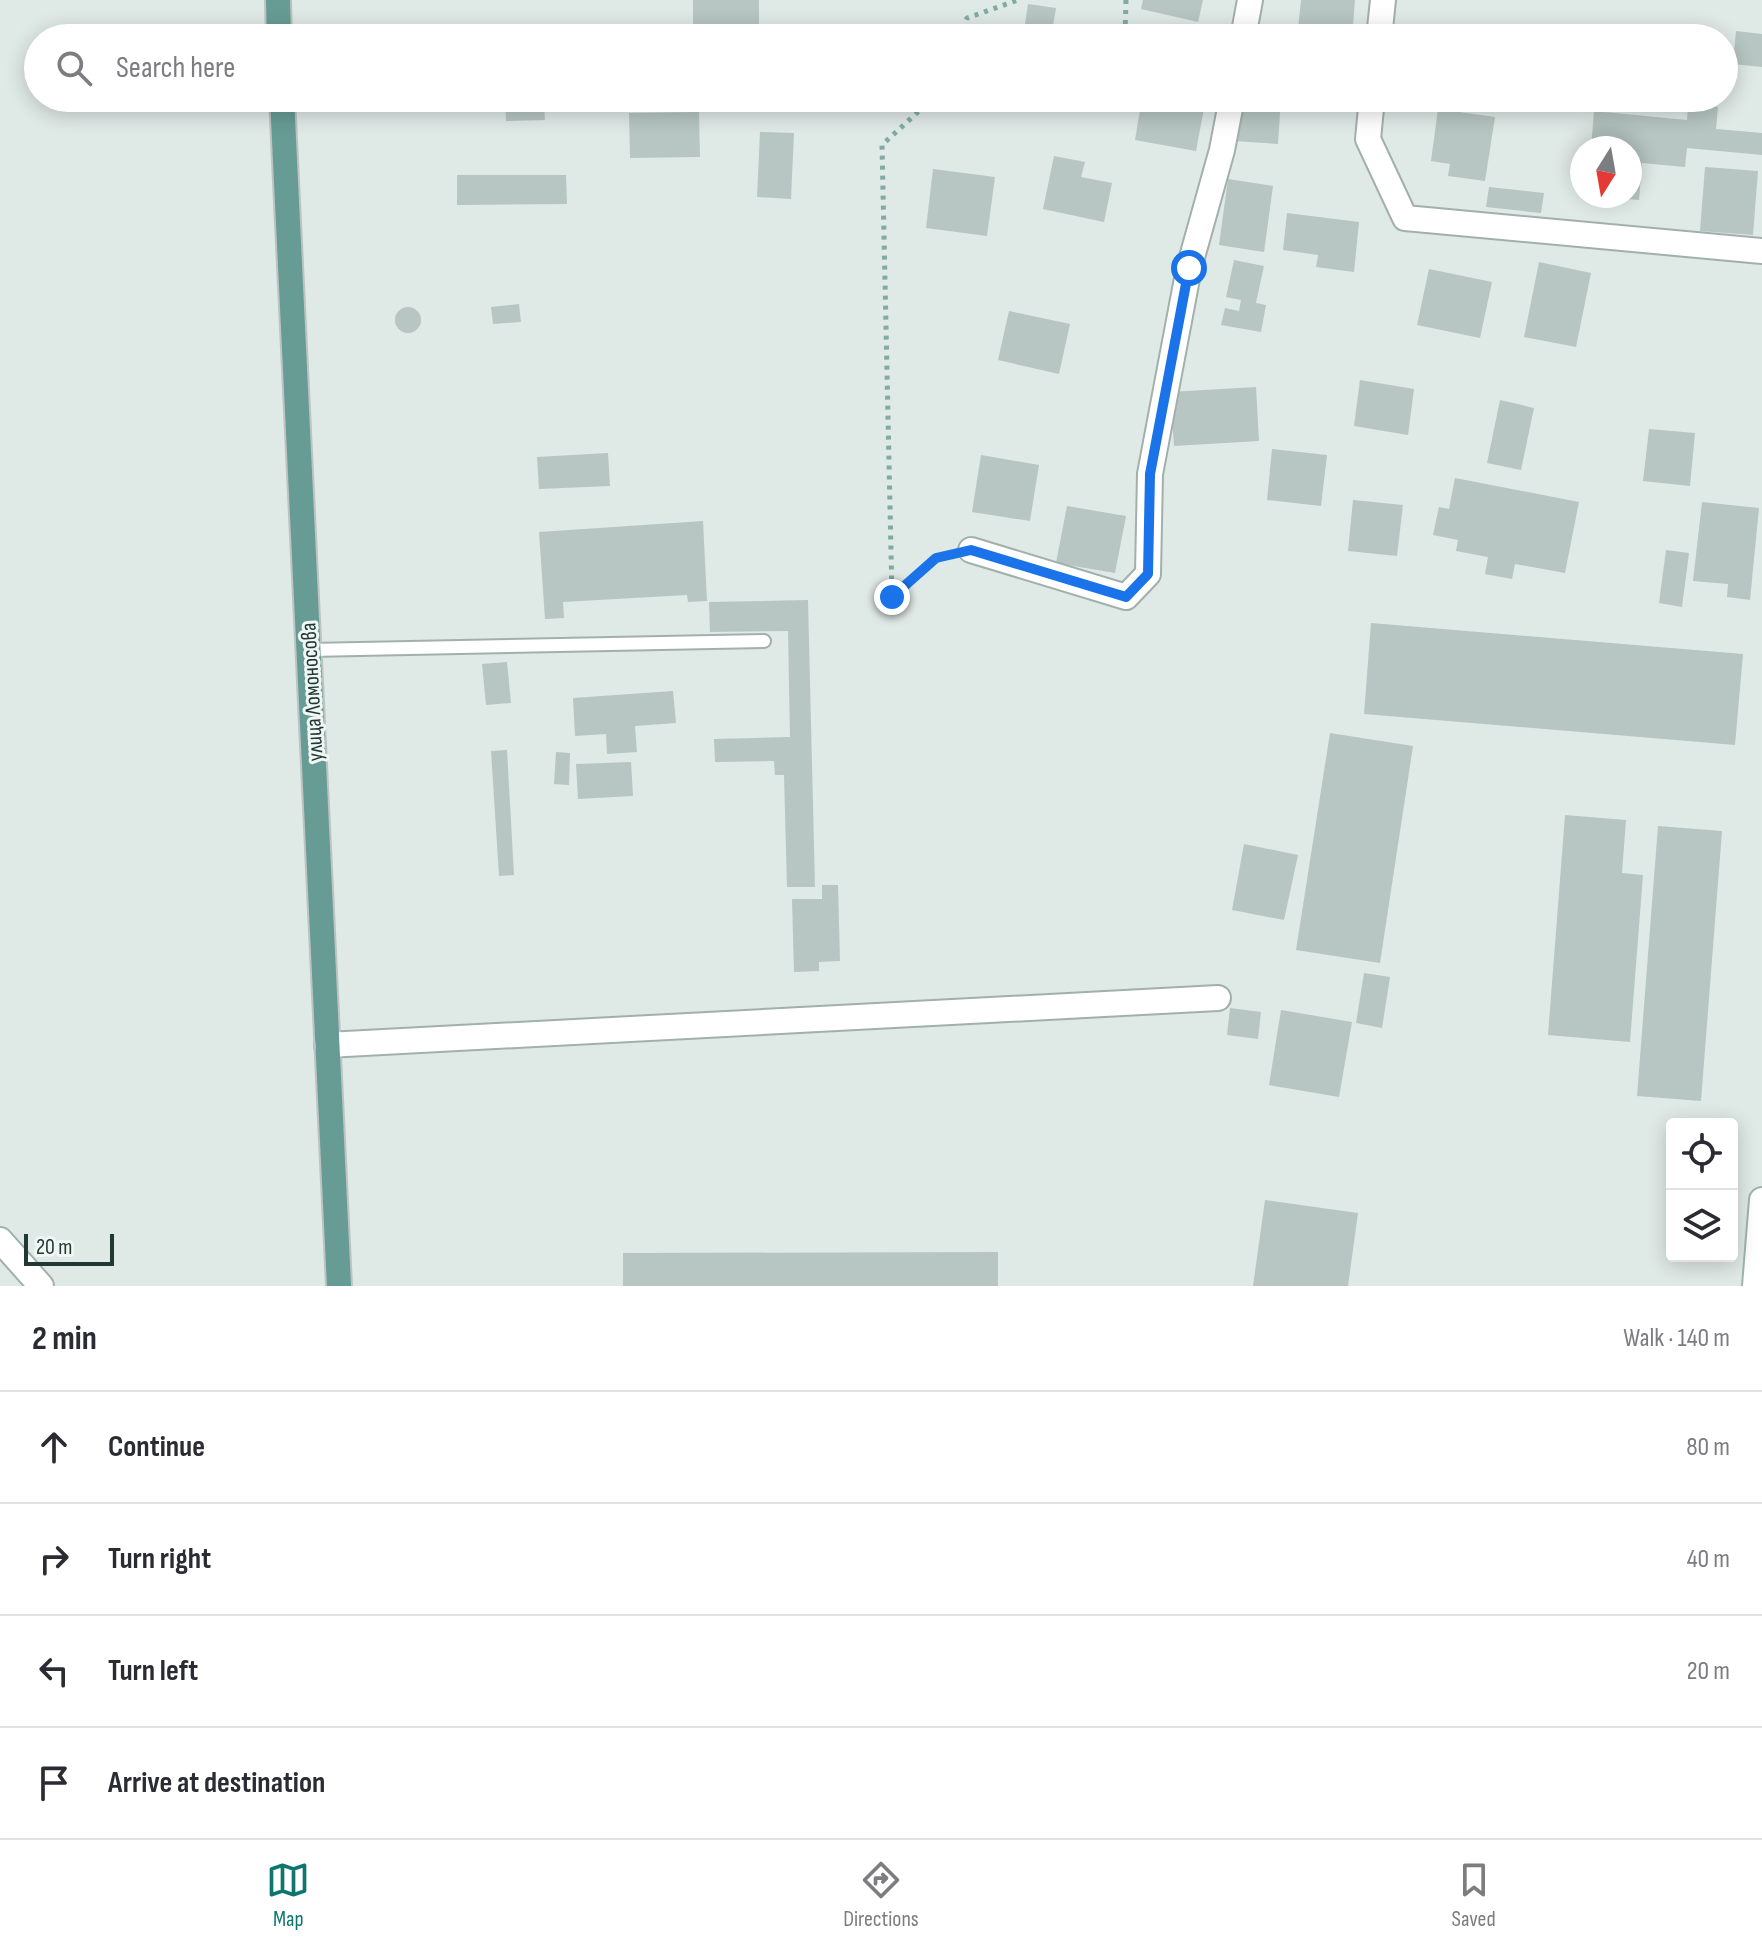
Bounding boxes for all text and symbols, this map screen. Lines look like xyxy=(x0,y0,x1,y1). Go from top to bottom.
search box xyxy=(24,24,1738,112)
icon: search xyxy=(52,46,96,90)
text: Search here xyxy=(116,50,235,86)
north arrow xyxy=(1570,136,1642,208)
route start xyxy=(1171,250,1207,286)
route end xyxy=(874,579,910,615)
street label: улица Ломоносова xyxy=(295,622,330,762)
map controls xyxy=(1666,1118,1738,1262)
button: locate xyxy=(1666,1118,1738,1190)
button: layers xyxy=(1666,1190,1738,1262)
scale bar xyxy=(24,1230,114,1266)
text: 20 m xyxy=(36,1234,73,1261)
text: 2 min xyxy=(32,1318,97,1359)
text: Walk · 140 m xyxy=(1623,1323,1730,1354)
icon: ahead xyxy=(32,1425,76,1469)
text: Continue xyxy=(108,1429,205,1465)
text: 80 m xyxy=(1686,1432,1730,1463)
icon: right xyxy=(32,1537,76,1581)
text: Turn right xyxy=(108,1541,211,1577)
text: 40 m xyxy=(1687,1544,1730,1575)
icon: left xyxy=(32,1649,76,1693)
text: Turn left xyxy=(108,1653,198,1689)
text: 20 m xyxy=(1687,1656,1730,1687)
icon: arrive xyxy=(32,1761,76,1805)
text: Arrive at destination xyxy=(108,1765,325,1801)
tab: Map xyxy=(266,1858,310,1933)
tab: Directions xyxy=(843,1858,919,1933)
tab: Saved xyxy=(1452,1858,1496,1933)

